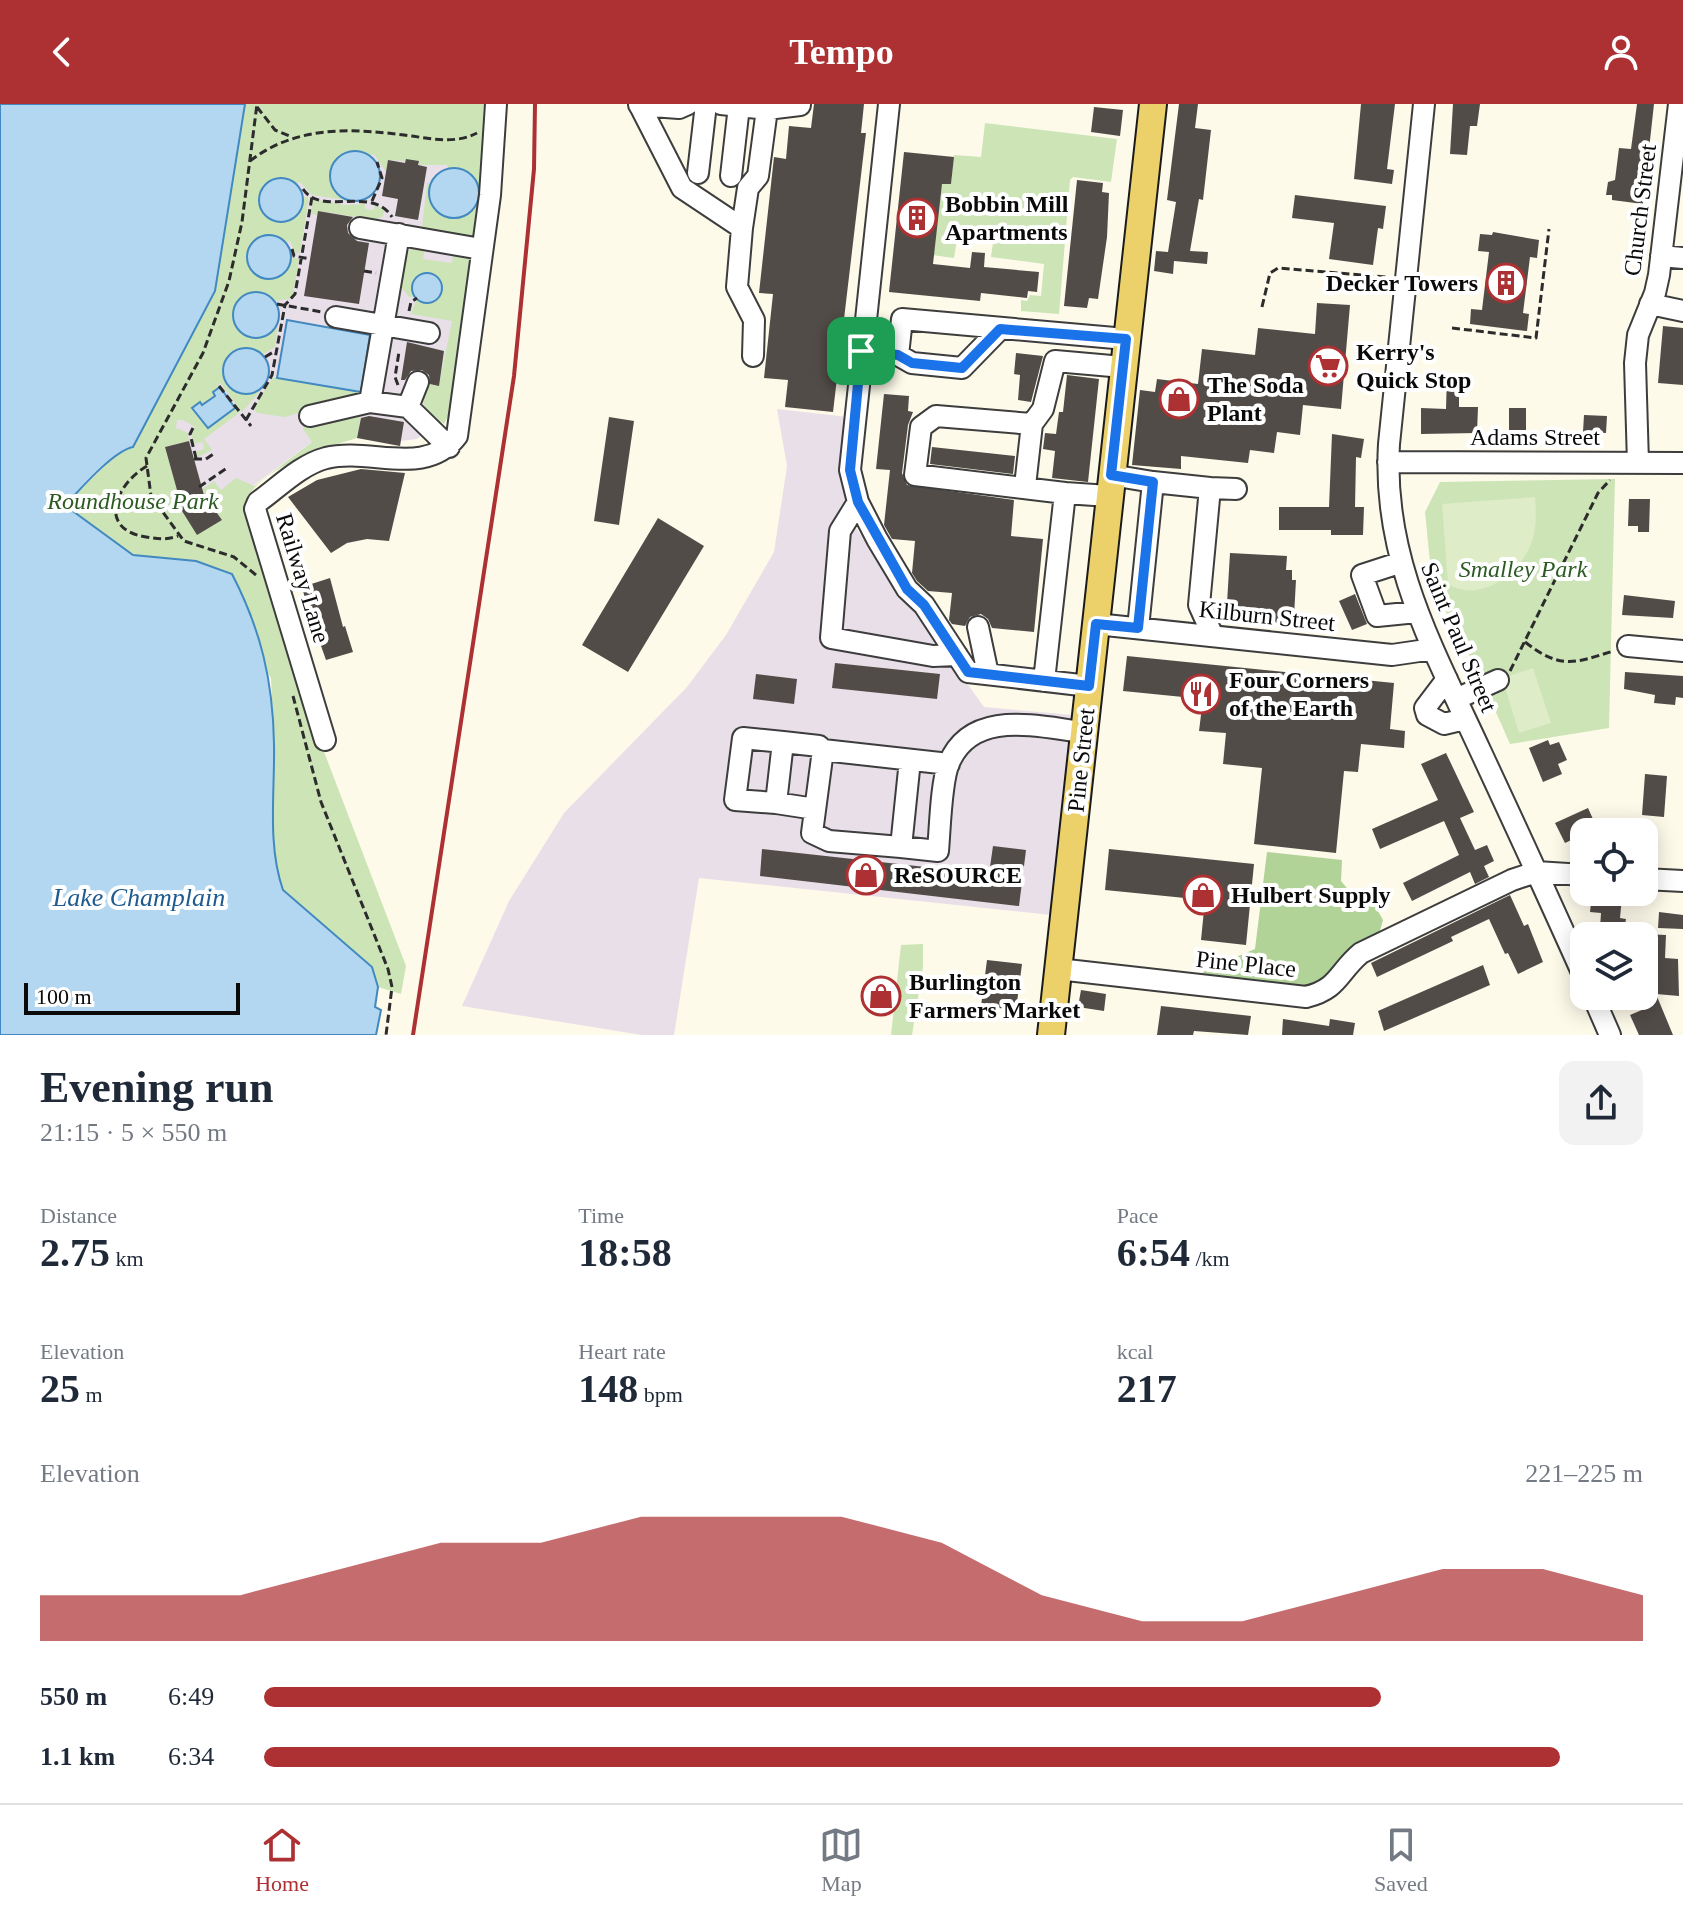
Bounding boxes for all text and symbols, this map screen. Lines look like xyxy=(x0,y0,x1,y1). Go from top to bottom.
icon: back xyxy=(40,30,84,74)
icon: person xyxy=(1599,30,1643,74)
text: Tempo xyxy=(789,32,894,72)
street label: Church Street xyxy=(1619,142,1661,277)
place label: Bobbin Mill Apartments xyxy=(945,191,1069,245)
building icon: Bobbin Mill Apartments xyxy=(896,197,938,239)
building icon: Decker Towers xyxy=(1485,262,1527,304)
place label: Decker Towers xyxy=(1326,270,1478,296)
pin xyxy=(827,317,895,385)
icon: arrive xyxy=(839,329,883,373)
place label: Kerry's Quick Stop xyxy=(1356,339,1471,393)
supermarket icon: Kerry's Quick Stop xyxy=(1307,345,1349,387)
place label: The Soda Plant xyxy=(1207,372,1304,426)
shop icon: The Soda Plant xyxy=(1158,378,1200,420)
street label: Adams Street xyxy=(1470,424,1600,450)
park label: Roundhouse Park xyxy=(46,488,219,514)
street label: Railway Lane xyxy=(271,510,335,646)
park label: Smalley Park xyxy=(1459,556,1588,582)
street label: Saint Paul Street xyxy=(1416,558,1502,716)
street label: Kilburn Street xyxy=(1198,596,1337,636)
place label: Four Corners of the Earth xyxy=(1229,667,1369,721)
restaurant icon: Four Corners of the Earth xyxy=(1180,673,1222,715)
street label: Pine Street xyxy=(1063,706,1099,813)
map controls xyxy=(1570,818,1658,1010)
button: locate xyxy=(1570,818,1658,906)
shop icon: ReSOURCE xyxy=(845,854,887,896)
place label: ReSOURCE xyxy=(894,862,1022,888)
shop icon: Hulbert Supply xyxy=(1182,874,1224,916)
place label: Hulbert Supply xyxy=(1231,882,1390,908)
water label: Lake Champlain xyxy=(52,883,225,912)
button: layers xyxy=(1570,922,1658,1010)
street label: Pine Place xyxy=(1195,946,1297,982)
place label: Burlington Farmers Market xyxy=(909,969,1080,1023)
shop icon: Burlington Farmers Market xyxy=(860,975,902,1017)
scale bar xyxy=(24,979,240,1015)
text: 100 m xyxy=(36,984,92,1009)
button: share xyxy=(1559,1061,1643,1145)
text: Evening run xyxy=(40,1063,274,1112)
text: 21:15 · 5 × 550 m xyxy=(40,1118,227,1147)
text: Distance xyxy=(40,1203,117,1228)
text: Time xyxy=(578,1203,624,1228)
text: Pace xyxy=(1117,1203,1158,1228)
text: 2.75 xyxy=(40,1230,110,1275)
text: 18:58 xyxy=(578,1230,672,1275)
text: 6:54 xyxy=(1117,1230,1190,1275)
text: km xyxy=(110,1246,144,1271)
text: /km xyxy=(1190,1246,1230,1271)
text: Elevation xyxy=(40,1339,124,1364)
text: Heart rate xyxy=(578,1339,666,1364)
text: kcal xyxy=(1117,1339,1153,1364)
text: 25 xyxy=(40,1366,80,1411)
text: 148 xyxy=(578,1366,638,1411)
text: 217 xyxy=(1117,1366,1177,1411)
text: m xyxy=(80,1382,103,1407)
text: bpm xyxy=(638,1382,683,1407)
text: Elevation xyxy=(40,1459,140,1488)
text: 221–225 m xyxy=(1525,1459,1643,1488)
text: 550 m xyxy=(40,1682,107,1711)
text: 6:49 xyxy=(168,1682,214,1711)
text: 1.1 km xyxy=(40,1742,115,1771)
text: 6:34 xyxy=(168,1742,214,1771)
tab: Home xyxy=(255,1823,309,1897)
tab: Map xyxy=(819,1823,863,1897)
tab: Saved xyxy=(1374,1823,1428,1897)

